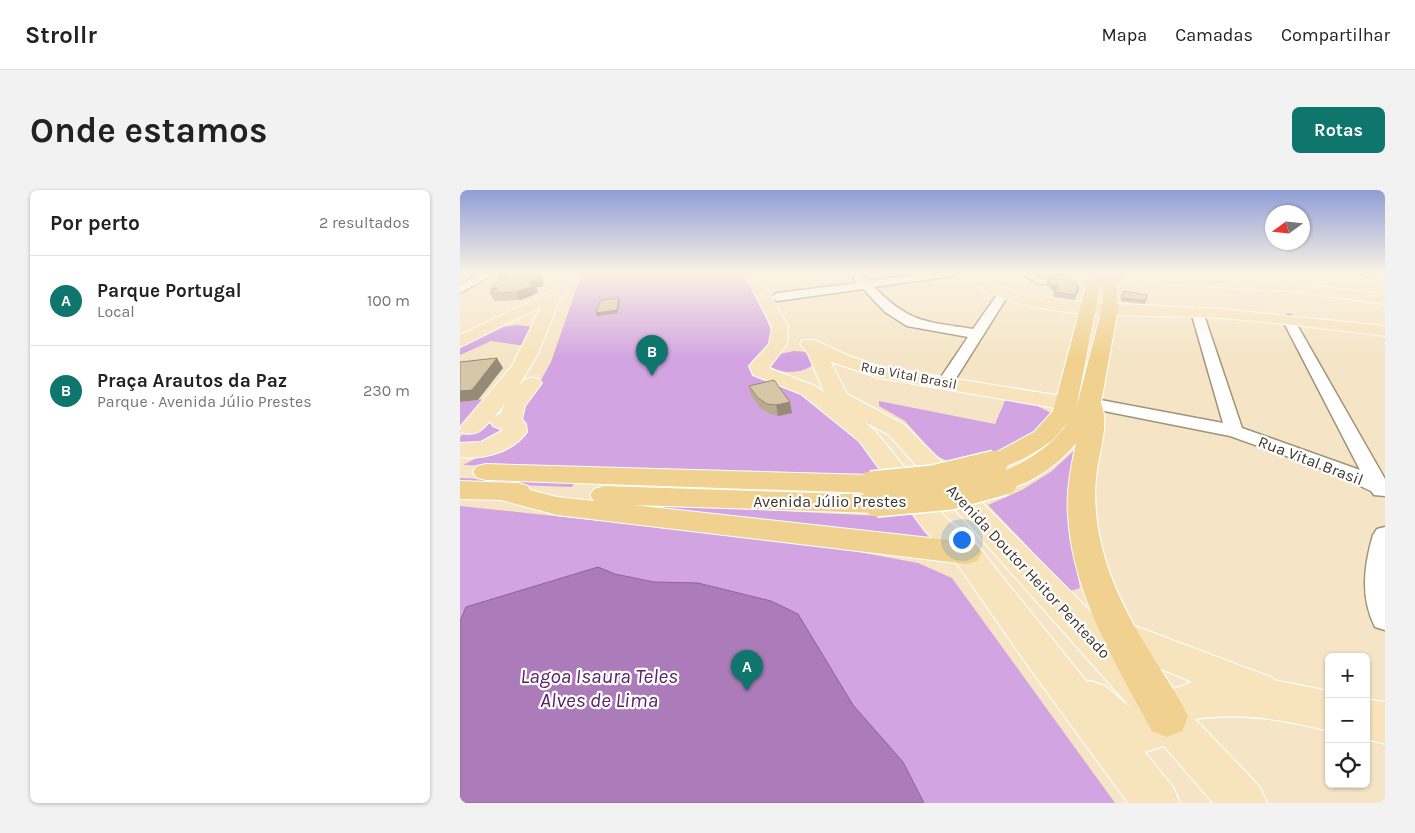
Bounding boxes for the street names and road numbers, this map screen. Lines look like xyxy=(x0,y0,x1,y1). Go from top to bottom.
street label: Rua Vital Brasil xyxy=(860,358,958,393)
street label: Rua Vital Brasil xyxy=(1256,432,1366,489)
street label: Avenida Doutor Heitor Penteado xyxy=(943,480,1114,662)
street label: Avenida Júlio Prestes xyxy=(753,492,907,511)

